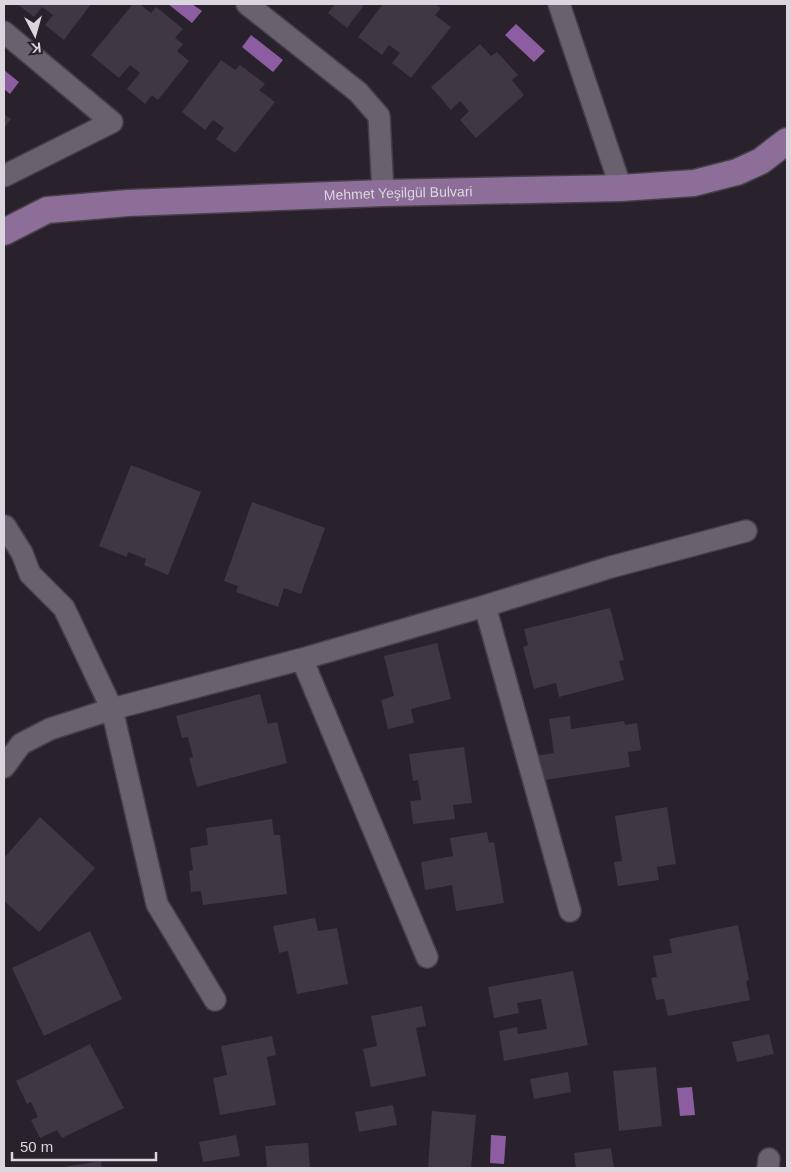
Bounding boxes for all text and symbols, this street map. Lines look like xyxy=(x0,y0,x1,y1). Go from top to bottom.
north arrow xyxy=(10,10,60,60)
text: K xyxy=(30,39,42,56)
street label: Mehmet Yeşilgül Bulvari xyxy=(324,183,473,203)
scale bar xyxy=(12,1130,156,1162)
text: 50 m xyxy=(20,1138,53,1155)

